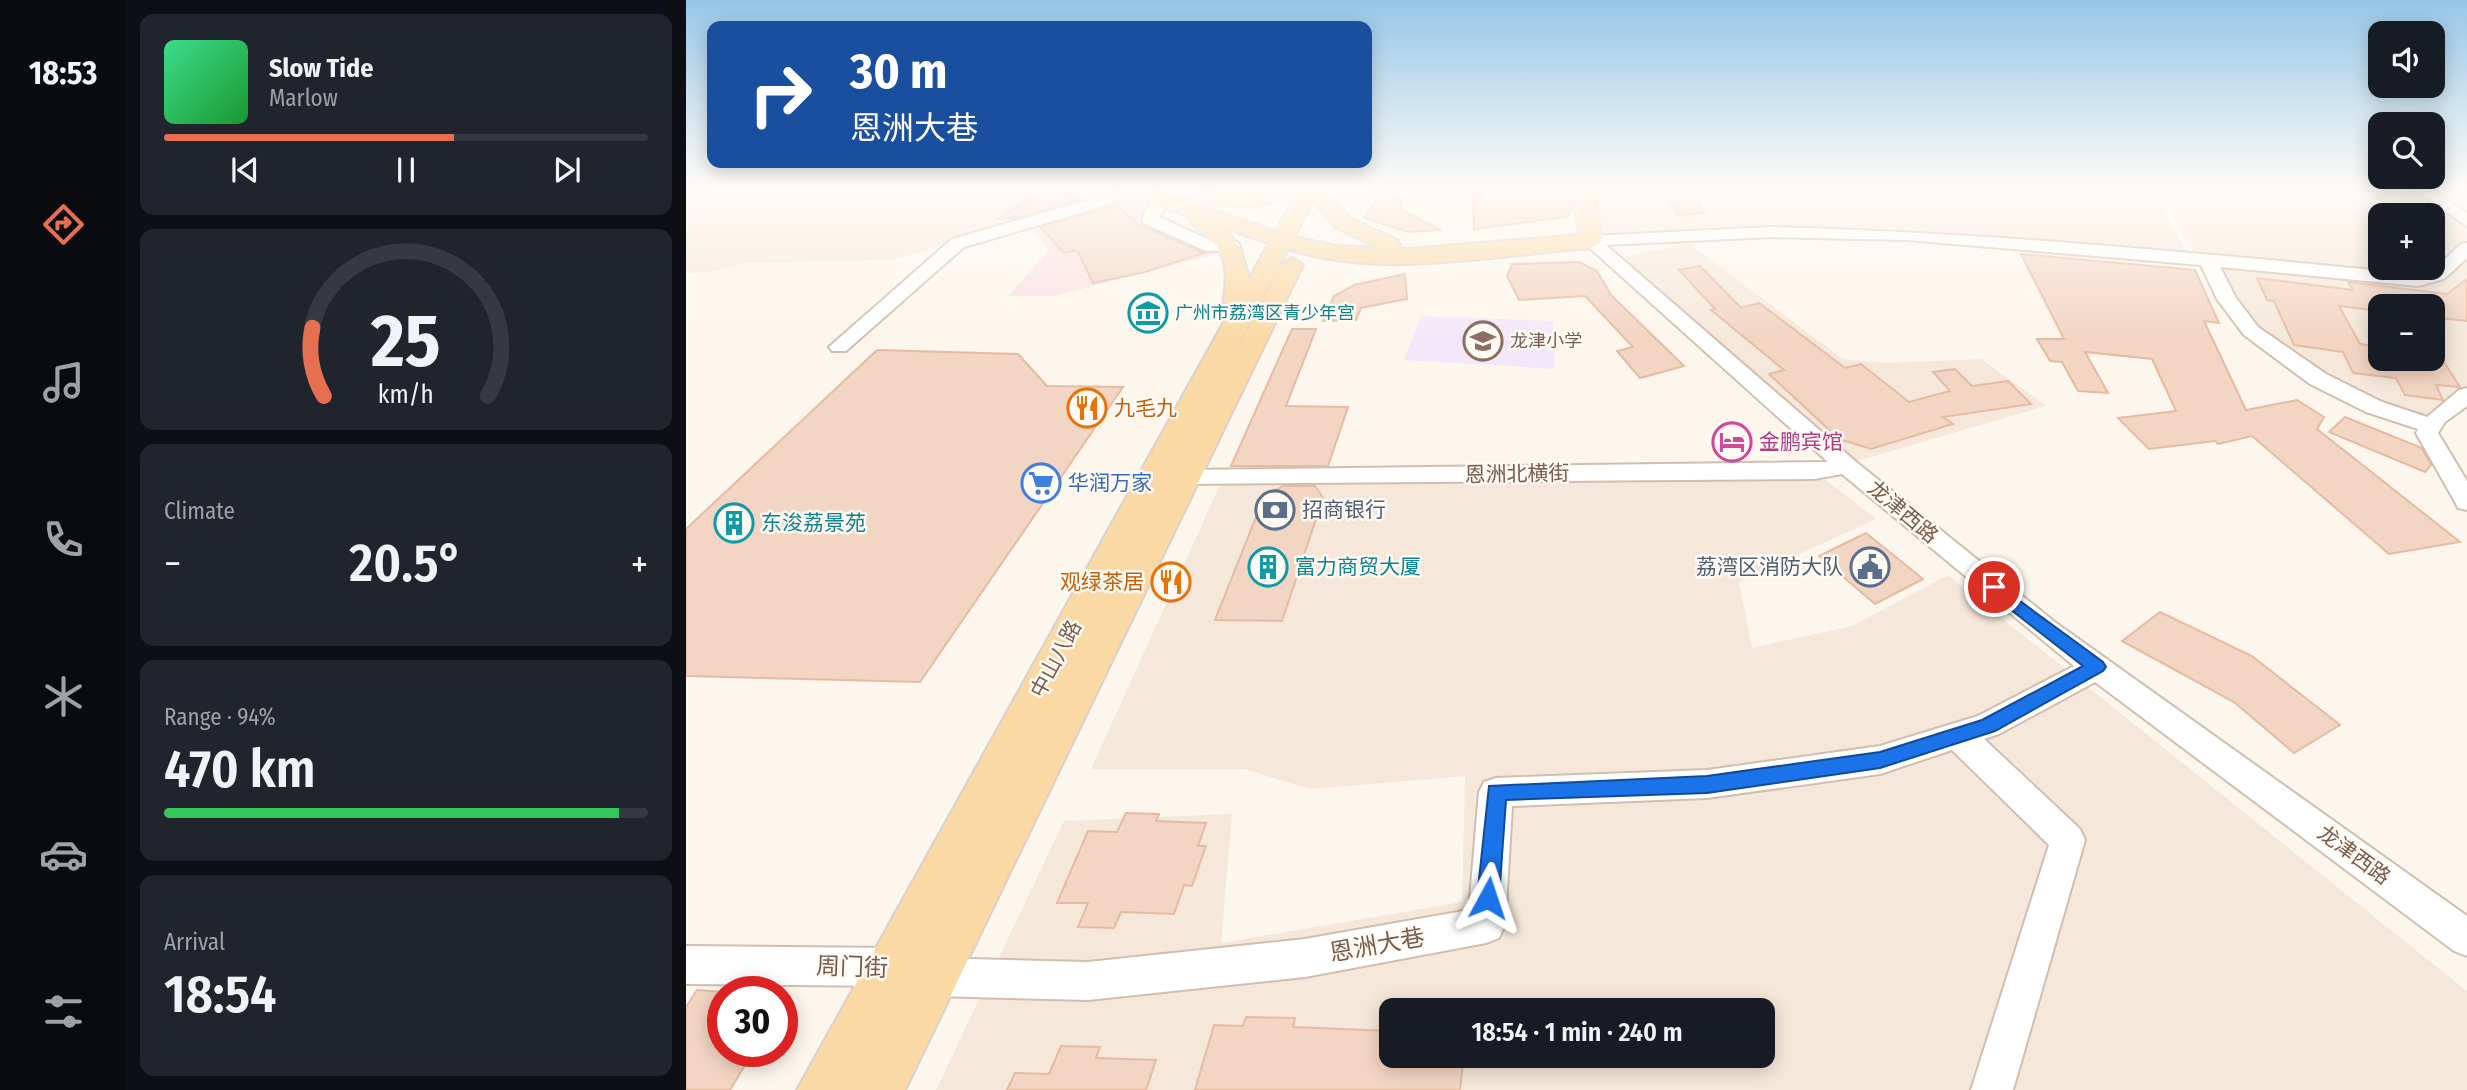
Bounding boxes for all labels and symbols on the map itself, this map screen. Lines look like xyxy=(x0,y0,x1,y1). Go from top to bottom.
museum icon: 广州市荔湾区青少年宫 xyxy=(1127,292,1169,334)
place label: 广州市荔湾区青少年宫 xyxy=(1175,302,1355,324)
school or university icon: 龙津小学 xyxy=(1462,320,1504,362)
place label: 龙津小学 xyxy=(1510,330,1582,352)
restaurant icon: 九毛九 xyxy=(1066,387,1108,429)
place label: 九毛九 xyxy=(1114,395,1177,421)
hotel icon: 金鹏宾馆 xyxy=(1711,421,1753,463)
place label: 金鹏宾馆 xyxy=(1759,429,1843,455)
street label: 恩洲北横街 xyxy=(1464,460,1570,488)
supermarket icon: 华润万家 xyxy=(1020,462,1062,504)
place label: 华润万家 xyxy=(1068,470,1152,496)
street label: 龙津西路 xyxy=(1862,475,1944,549)
bank icon: 招商银行 xyxy=(1254,489,1296,531)
place label: 招商银行 xyxy=(1302,497,1386,523)
building icon: 东浚荔景苑 xyxy=(713,502,755,544)
place label: 东浚荔景苑 xyxy=(761,510,866,536)
building icon: 富力商贸大厦 xyxy=(1247,546,1289,588)
public building icon: 荔湾区消防大队 xyxy=(1849,546,1891,588)
place label: 富力商贸大厦 xyxy=(1295,554,1421,580)
place label: 荔湾区消防大队 xyxy=(1696,554,1843,580)
pin xyxy=(1964,557,2024,617)
restaurant icon: 观绿茶居 xyxy=(1150,561,1192,603)
place label: 观绿茶居 xyxy=(1060,569,1144,595)
street label: 中山八路 xyxy=(1025,616,1087,702)
street label: 龙津西路 xyxy=(2312,820,2396,890)
position arrow xyxy=(1451,861,1525,935)
street label: 恩洲大巷 xyxy=(1327,923,1427,967)
street label: 周门街 xyxy=(816,952,888,982)
speed limit sign: 30 xyxy=(707,976,798,1067)

